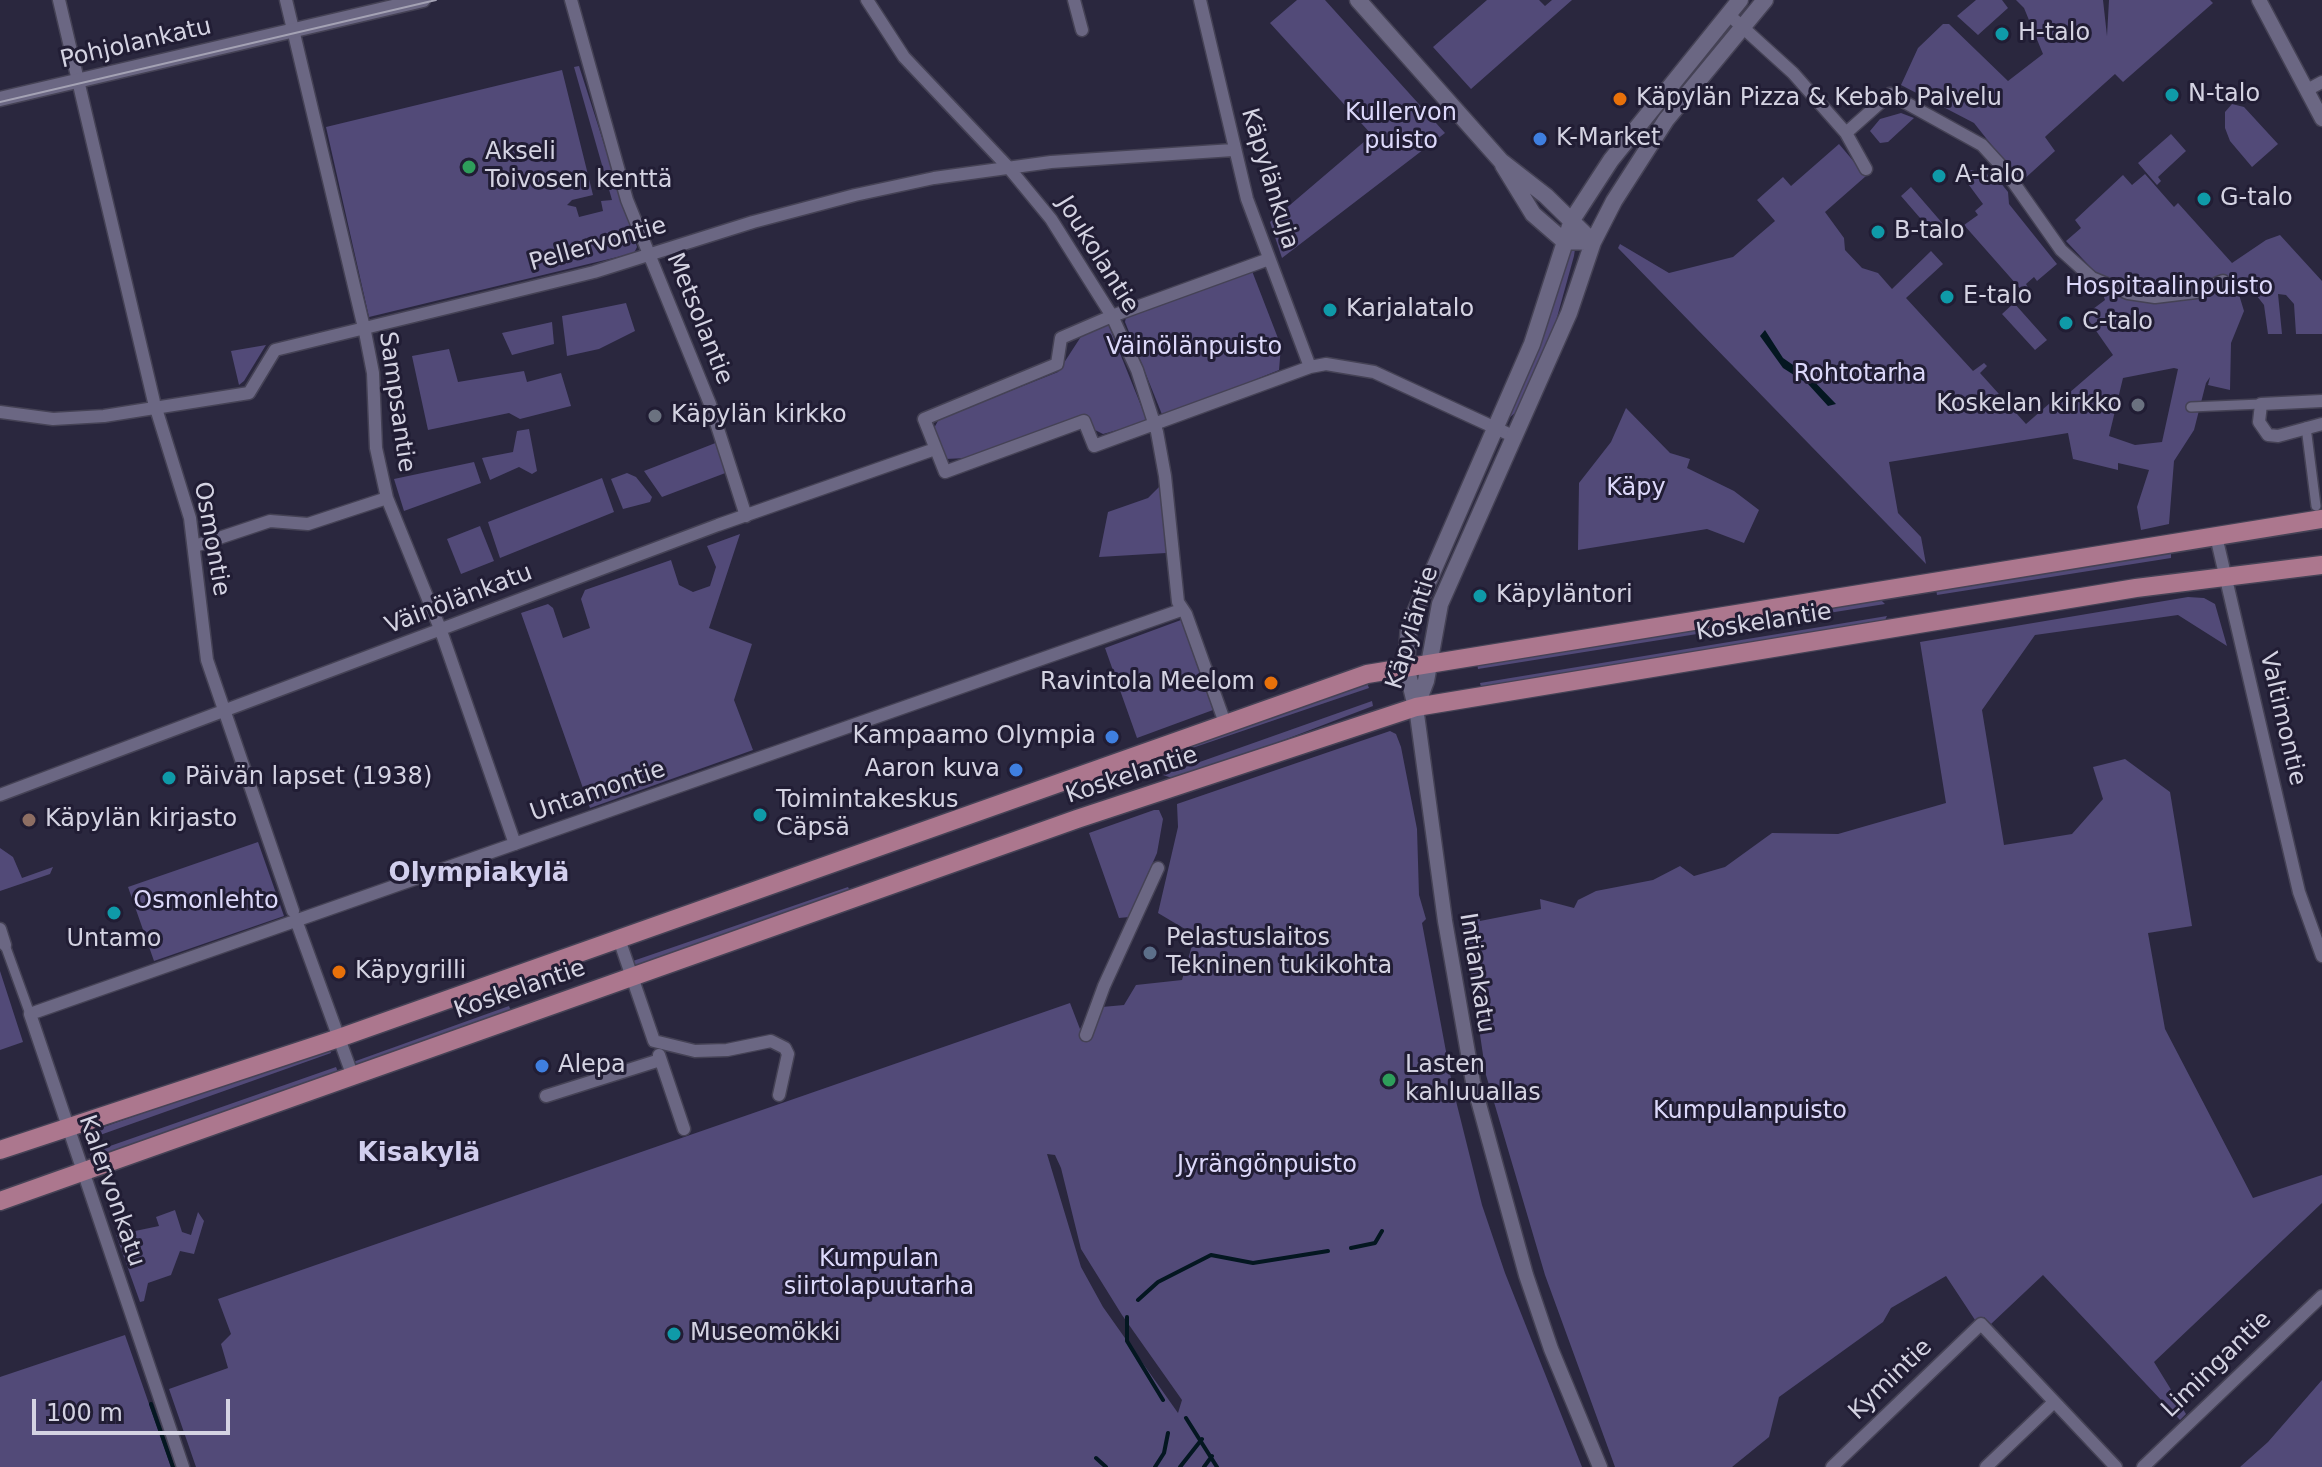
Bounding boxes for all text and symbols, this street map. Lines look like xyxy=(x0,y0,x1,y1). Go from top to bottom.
street label: Pohjolankatu xyxy=(58,13,214,75)
place label: H-talo xyxy=(2018,20,2090,48)
marker: H-talo xyxy=(1993,25,2011,43)
place label: N-talo xyxy=(2188,81,2260,109)
place label: Käpylän Pizza & Kebab Palvelu xyxy=(1636,85,2002,113)
marker: N-talo xyxy=(2163,86,2181,104)
marker: Käpylän Pizza & Kebab Palvelu xyxy=(1611,90,1629,108)
park label: Kullervon puisto xyxy=(1345,100,1457,156)
street label: Käpylänkuja xyxy=(1234,105,1304,253)
place label: K-Market xyxy=(1556,125,1660,153)
marker: K-Market xyxy=(1531,130,1549,148)
place label: Akseli Toivosen kenttä xyxy=(485,139,672,195)
marker: Akseli Toivosen kenttä xyxy=(460,158,478,176)
place label: A-talo xyxy=(1955,162,2025,190)
marker: A-talo xyxy=(1930,167,1948,185)
place label: G-talo xyxy=(2220,185,2293,213)
marker: G-talo xyxy=(2195,190,2213,208)
street label: Joukolantie xyxy=(1050,191,1144,319)
street label: Pellervontie xyxy=(526,212,670,278)
place label: B-talo xyxy=(1894,218,1965,246)
marker: B-talo xyxy=(1869,223,1887,241)
street label: Metsolantie xyxy=(660,249,738,389)
park label: Hospitaalinpuisto xyxy=(2065,274,2273,302)
place label: E-talo xyxy=(1963,283,2032,311)
marker: E-talo xyxy=(1938,288,1956,306)
place label: Karjalatalo xyxy=(1346,296,1474,324)
marker: Karjalatalo xyxy=(1321,301,1339,319)
place label: C-talo xyxy=(2082,309,2153,337)
marker: C-talo xyxy=(2057,314,2075,332)
street label: Sampsantie xyxy=(372,330,420,474)
park label: Väinölänpuisto xyxy=(1106,334,1282,362)
park label: Rohtotarha xyxy=(1793,361,1927,389)
place label: Koskelan kirkko xyxy=(1936,391,2122,419)
marker: Koskelan kirkko xyxy=(2129,396,2147,414)
place label: Käpylän kirkko xyxy=(671,402,847,430)
marker: Käpylän kirkko xyxy=(646,407,664,425)
park label: Käpy xyxy=(1606,475,1666,503)
street label: Osmontie xyxy=(187,480,235,598)
street label: Väinölänkatu xyxy=(381,559,537,641)
street label: Käpyläntie xyxy=(1381,563,1445,693)
place label: Käpyläntori xyxy=(1496,582,1633,610)
marker: Käpyläntori xyxy=(1471,587,1489,605)
street label: Koskelantie xyxy=(1694,598,1834,648)
street label: Valtimontie xyxy=(2253,649,2311,789)
place label: Ravintola Meelom xyxy=(1040,669,1255,697)
marker: Ravintola Meelom xyxy=(1262,674,1280,692)
place label: Kampaamo Olympia xyxy=(853,723,1096,751)
marker: Kampaamo Olympia xyxy=(1103,728,1121,746)
street label: Koskelantie xyxy=(1062,741,1202,811)
street label: Untamontie xyxy=(527,755,669,829)
place label: Aaron kuva xyxy=(865,756,1000,784)
marker: Aaron kuva xyxy=(1007,761,1025,779)
place label: Päivän lapset (1938) xyxy=(185,764,432,792)
marker: Päivän lapset (1938) xyxy=(160,769,178,787)
place label: Toimintakeskus Cäpsä xyxy=(776,787,958,843)
place label: Käpylän kirjasto xyxy=(45,806,237,834)
marker: Toimintakeskus Cäpsä xyxy=(751,806,769,824)
marker: Käpylän kirjasto xyxy=(20,811,38,829)
district label: Olympiakylä xyxy=(389,858,569,890)
park label: Osmonlehto xyxy=(133,888,279,916)
marker: Untamo xyxy=(105,904,123,922)
street label: Intiankatu xyxy=(1452,911,1500,1035)
place label: Pelastuslaitos Tekninen tukikohta xyxy=(1166,925,1392,981)
place label: Untamo xyxy=(67,926,161,954)
marker: Pelastuslaitos Tekninen tukikohta xyxy=(1141,944,1159,962)
street label: Koskelantie xyxy=(451,954,589,1026)
place label: Käpygrilli xyxy=(355,958,466,986)
marker: Käpygrilli xyxy=(330,963,348,981)
place label: Alepa xyxy=(558,1052,626,1080)
place label: Lasten kahluuallas xyxy=(1405,1052,1541,1108)
marker: Alepa xyxy=(533,1057,551,1075)
marker: Lasten kahluuallas xyxy=(1380,1071,1398,1089)
park label: Kumpulanpuisto xyxy=(1653,1098,1847,1126)
street label: Kalervonkatu xyxy=(72,1112,150,1270)
district label: Kisakylä xyxy=(358,1138,480,1170)
park label: Jyrängönpuisto xyxy=(1177,1152,1357,1180)
park label: Kumpulan siirtolapuutarha xyxy=(784,1246,974,1302)
street label: Limingantie xyxy=(2156,1306,2278,1424)
place label: Museomökki xyxy=(690,1320,840,1348)
marker: Museomökki xyxy=(665,1325,683,1343)
street label: Kymintie xyxy=(1843,1333,1939,1427)
scale bar xyxy=(36,1383,234,1433)
text: 100 m xyxy=(46,1399,123,1427)

